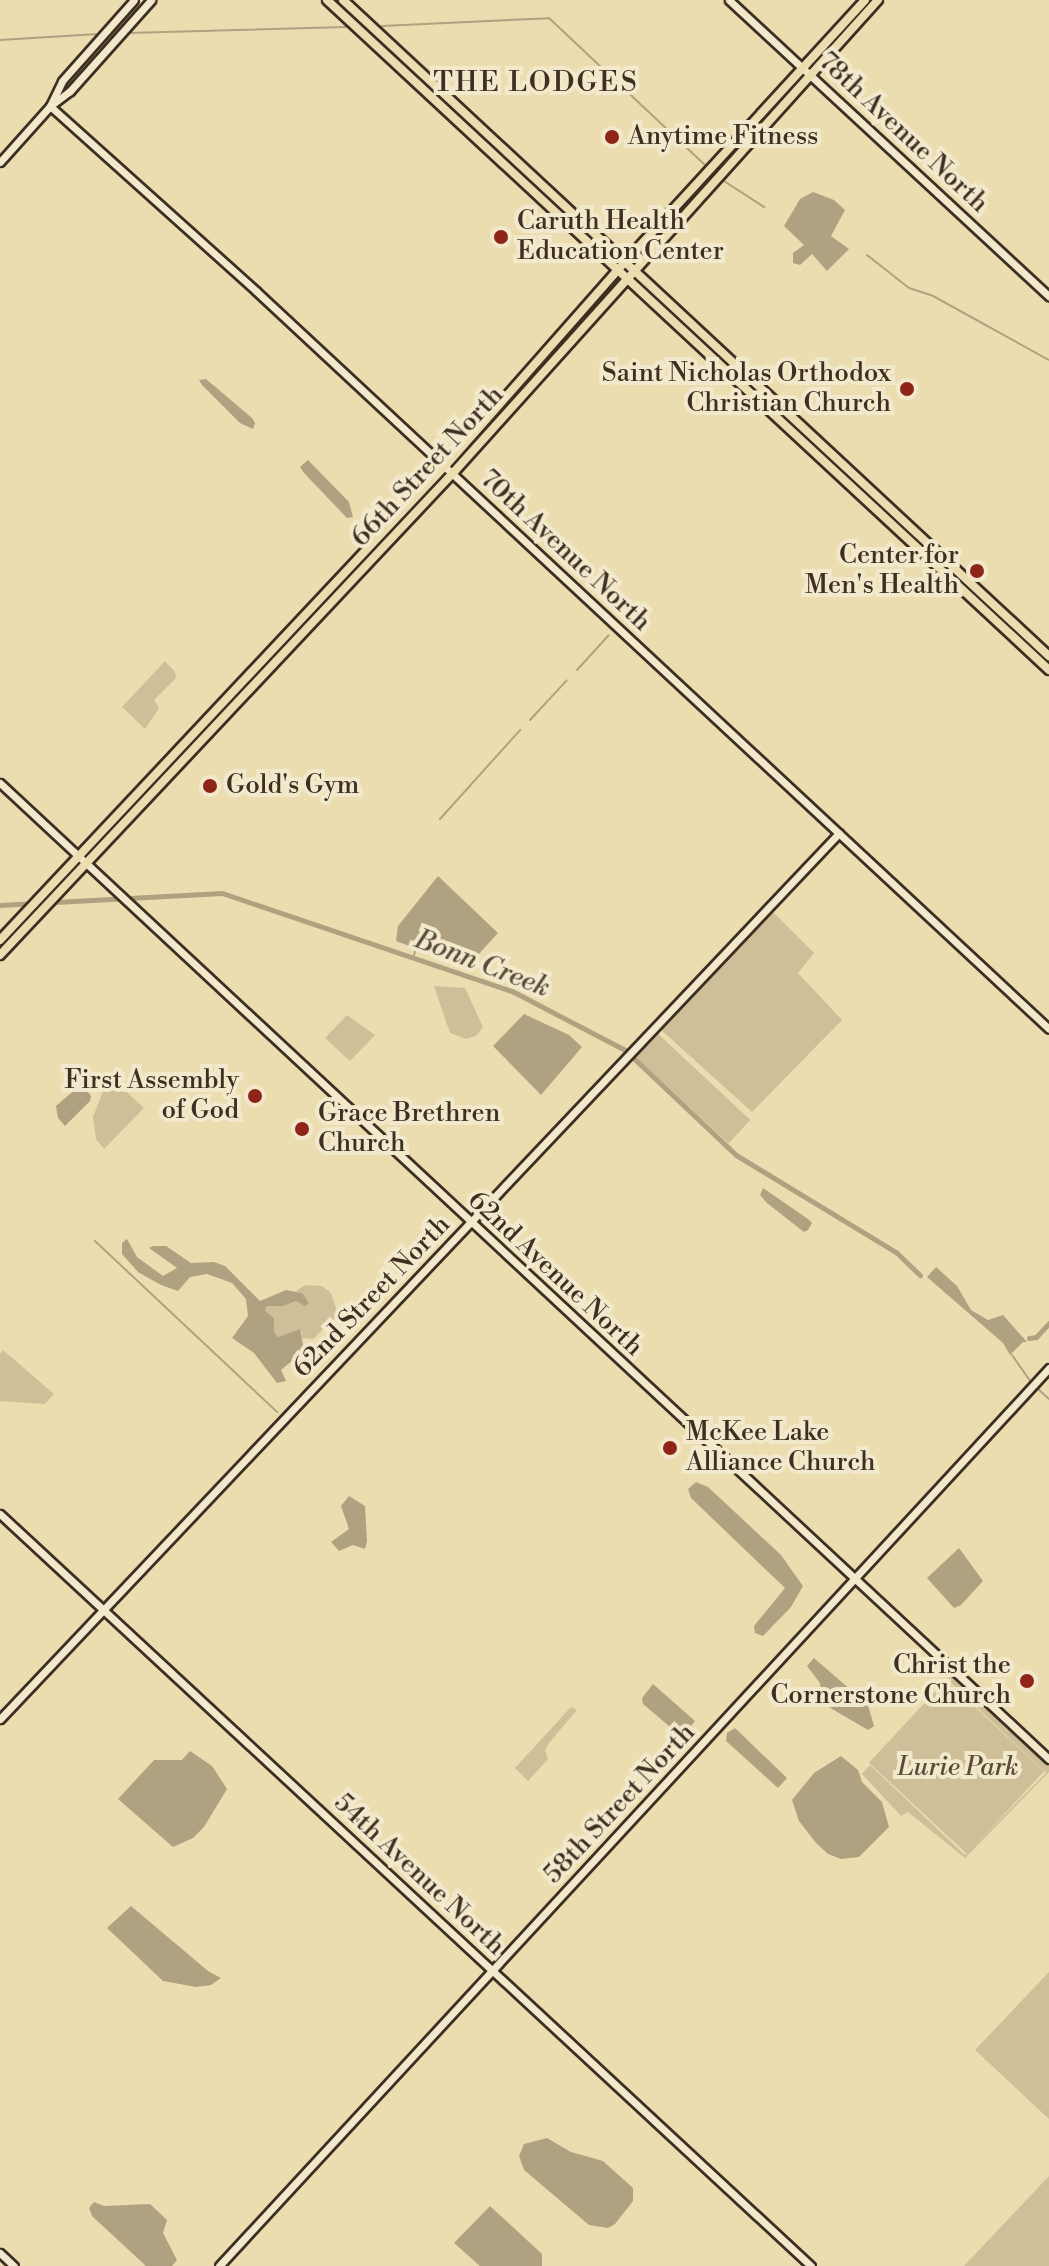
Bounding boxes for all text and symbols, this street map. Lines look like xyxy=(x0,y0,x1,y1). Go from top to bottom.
street label: 78th Avenue North xyxy=(812,46,994,220)
district label: THE LODGES xyxy=(433,66,639,100)
place label: Anytime Fitness xyxy=(628,121,818,153)
marker: Anytime Fitness xyxy=(603,128,621,146)
place label: Caruth Health Education Center xyxy=(517,206,724,268)
marker: Caruth Health Education Center xyxy=(492,228,510,246)
place label: Saint Nicholas Orthodox Christian Church xyxy=(602,358,891,420)
street label: 66th Street North xyxy=(346,380,510,554)
marker: Saint Nicholas Orthodox Christian Church xyxy=(898,380,916,398)
street label: 70th Avenue North xyxy=(473,464,657,638)
place label: Center for Men's Health xyxy=(805,540,959,602)
marker: Center for Men's Health xyxy=(966,560,988,582)
place label: Gold's Gym xyxy=(226,770,359,802)
marker: Gold's Gym xyxy=(201,777,219,795)
water label: Bonn Creek xyxy=(410,923,554,1005)
place label: First Assembly of God xyxy=(64,1065,239,1126)
marker: First Assembly of God xyxy=(246,1087,264,1105)
place label: Grace Brethren Church xyxy=(318,1098,500,1160)
marker: Grace Brethren Church xyxy=(293,1120,311,1138)
street label: 62nd Avenue North xyxy=(461,1185,649,1363)
street label: 62nd Street North xyxy=(287,1210,457,1384)
place label: McKee Lake Alliance Church xyxy=(686,1417,876,1478)
marker: McKee Lake Alliance Church xyxy=(661,1439,679,1457)
place label: Christ the Cornerstone Church xyxy=(770,1650,1011,1712)
marker: Christ the Cornerstone Church xyxy=(1018,1672,1036,1690)
street label: 58th Street North xyxy=(538,1718,702,1890)
park label: Lurie Park xyxy=(898,1752,1018,1784)
street label: 54th Avenue North xyxy=(327,1788,511,1962)

